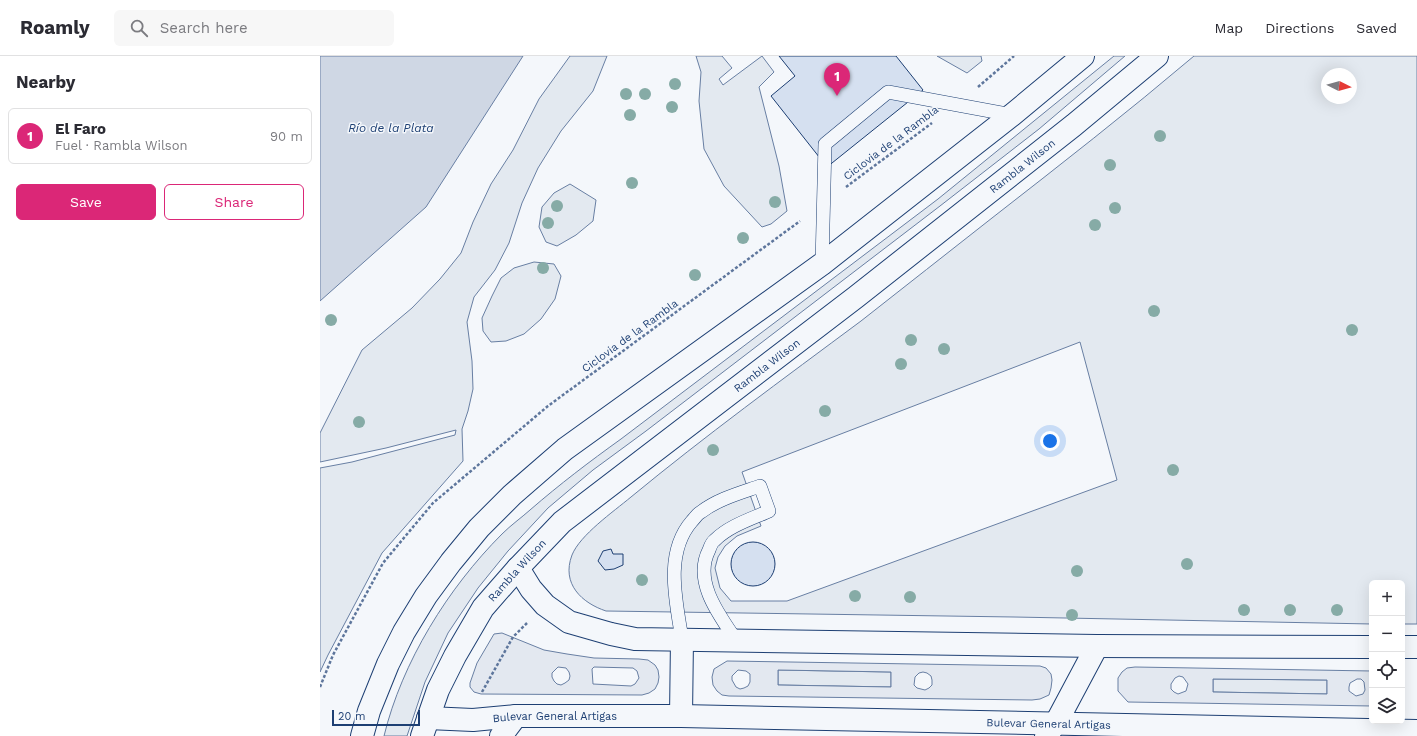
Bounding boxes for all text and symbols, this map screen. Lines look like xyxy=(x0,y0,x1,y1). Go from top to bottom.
search box xyxy=(114,10,394,46)
text: Roamly xyxy=(20,16,90,39)
icon: search xyxy=(128,17,150,39)
text: Search here xyxy=(160,19,248,37)
text: Map xyxy=(1215,20,1243,36)
text: Directions xyxy=(1265,20,1334,36)
text: Saved xyxy=(1356,20,1397,36)
pin: 1 xyxy=(824,63,850,96)
north arrow xyxy=(1321,68,1357,104)
text: Nearby xyxy=(16,72,75,92)
street label: Ciclovia de la Rambla xyxy=(841,103,941,183)
text: El Faro xyxy=(55,120,106,138)
water label: Río de la Plata xyxy=(348,121,434,135)
text: 1 xyxy=(27,129,33,144)
text: 90 m xyxy=(270,129,303,144)
street label: Rambla Wilson xyxy=(987,136,1058,196)
text: Fuel · Rambla Wilson xyxy=(55,138,188,153)
button: Save xyxy=(16,184,156,220)
button: Share xyxy=(164,184,304,220)
street label: Ciclovia de la Rambla xyxy=(579,297,681,375)
street label: Rambla Wilson xyxy=(731,336,803,395)
your location xyxy=(1040,431,1060,451)
street label: Rambla Wilson xyxy=(485,536,549,604)
map controls xyxy=(1369,580,1405,724)
button: + xyxy=(1369,580,1405,616)
button: − xyxy=(1369,616,1405,652)
button: locate xyxy=(1369,652,1405,688)
button: layers xyxy=(1369,688,1405,724)
scale bar xyxy=(332,708,420,727)
text: 20 m xyxy=(338,710,366,723)
street label: Bulevar General Artigas xyxy=(492,710,617,725)
street label: Bulevar General Artigas xyxy=(986,716,1111,731)

